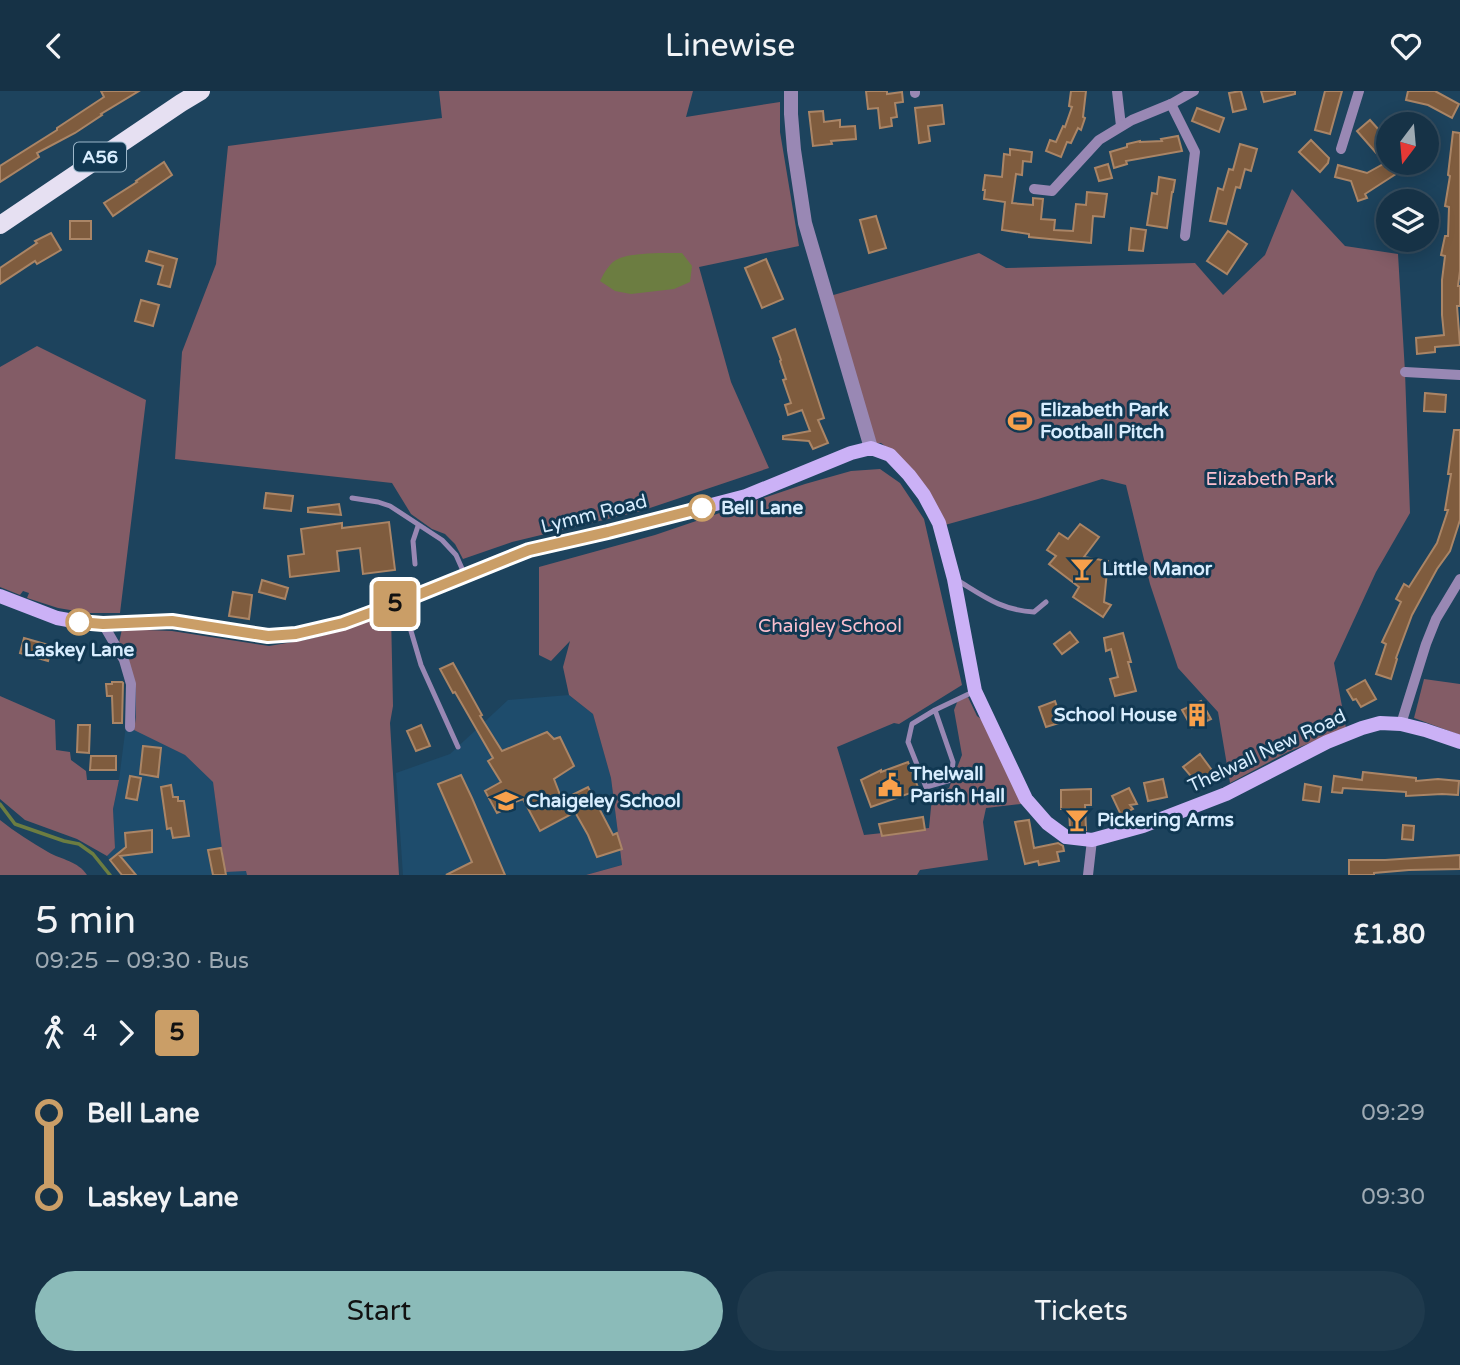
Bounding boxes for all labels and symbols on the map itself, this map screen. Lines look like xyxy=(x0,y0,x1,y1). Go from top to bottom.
north arrow xyxy=(1376,112,1438,175)
road number: A56 xyxy=(74,143,126,171)
place label: Elizabeth Park Football Pitch xyxy=(1040,399,1169,443)
sports icon: Elizabeth Park Football Pitch xyxy=(1006,407,1034,435)
park label: Elizabeth Park xyxy=(1206,468,1334,490)
street label: Lymm Road xyxy=(539,490,649,538)
marker: Bell Lane xyxy=(689,495,715,521)
place label: Bell Lane xyxy=(721,497,803,519)
bar icon: Little Manor xyxy=(1068,555,1096,583)
place label: Little Manor xyxy=(1102,558,1213,580)
line badge: 5 xyxy=(372,581,418,627)
marker: Laskey Lane xyxy=(66,609,92,635)
park label: Chaigley School xyxy=(758,615,902,637)
place label: Laskey Lane xyxy=(24,639,135,662)
building icon: School House xyxy=(1183,701,1211,729)
place label: School House xyxy=(1054,704,1177,726)
street label: Thelwall New Road xyxy=(1184,705,1350,797)
place label: Thelwall Parish Hall xyxy=(909,763,1005,807)
public building icon: Thelwall Parish Hall xyxy=(876,771,904,799)
school or university icon: Chaigeley School xyxy=(492,787,520,815)
place label: Chaigeley School xyxy=(526,790,681,813)
bar icon: Pickering Arms xyxy=(1063,806,1091,834)
place label: Pickering Arms xyxy=(1097,809,1234,832)

